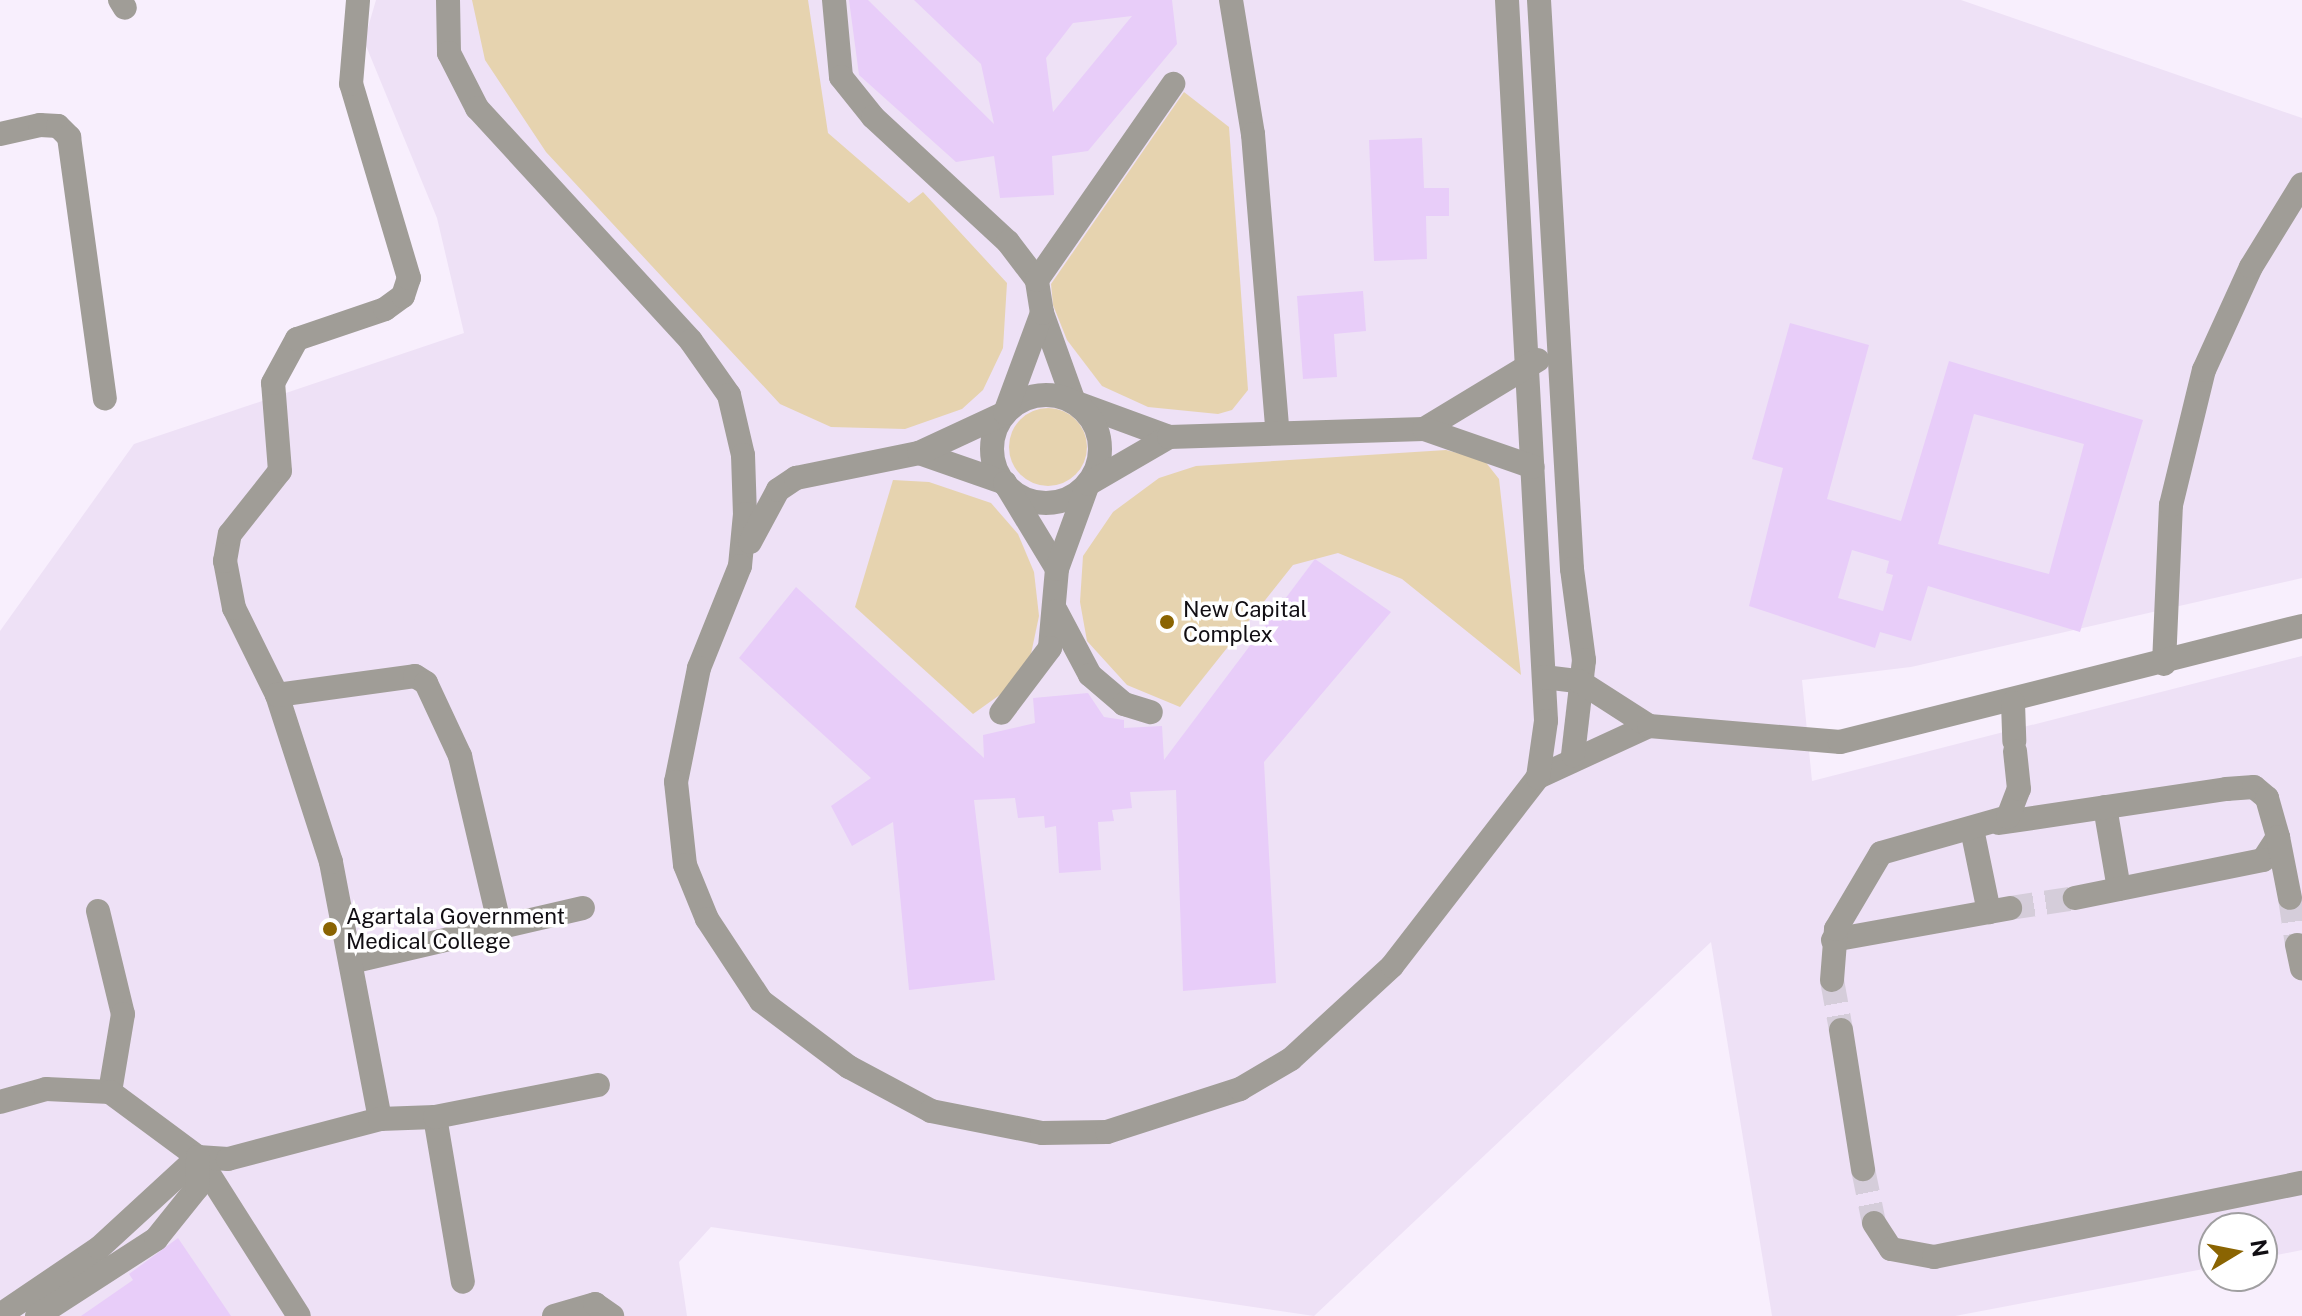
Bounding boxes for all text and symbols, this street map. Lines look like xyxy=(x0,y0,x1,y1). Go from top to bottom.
place label: New Capital Complex xyxy=(1183,596,1307,648)
marker: New Capital Complex xyxy=(1158,613,1176,631)
place label: Agartala Government Medical College xyxy=(346,903,565,954)
marker: Agartala Government Medical College xyxy=(321,920,339,938)
north arrow xyxy=(2198,1212,2278,1292)
text: N xyxy=(2245,1237,2274,1259)

